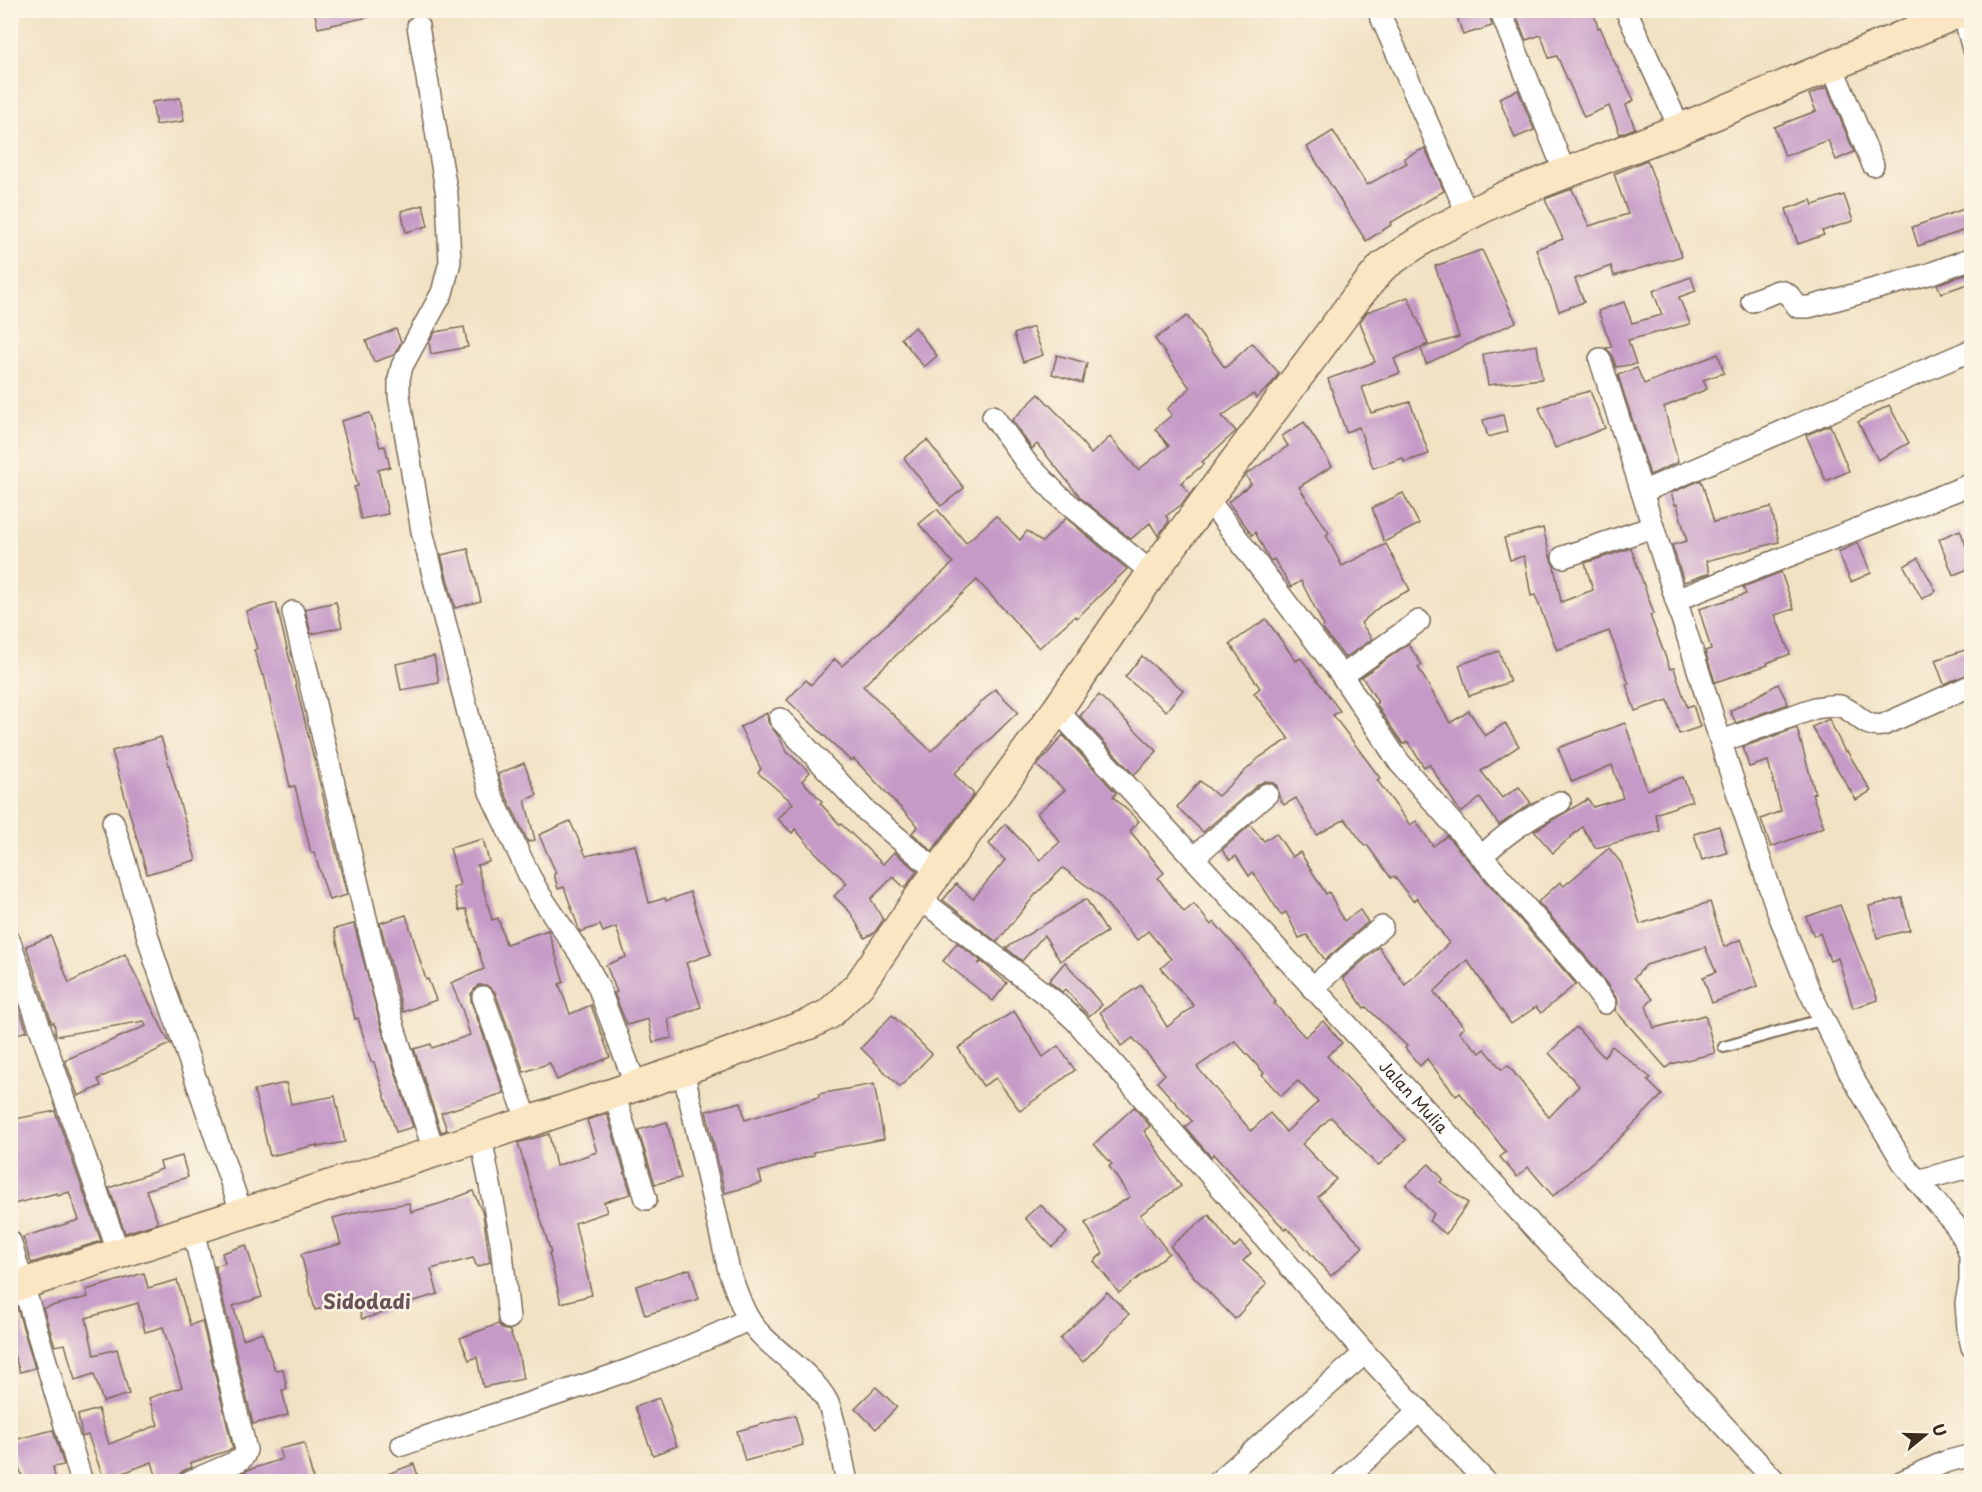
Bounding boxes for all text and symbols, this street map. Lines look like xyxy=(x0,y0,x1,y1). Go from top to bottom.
street label: Jalan Mulia xyxy=(1374,1054,1454,1138)
district label: Sidodadi xyxy=(323,1286,411,1316)
north arrow xyxy=(1895,1405,1955,1465)
text: U xyxy=(1927,1420,1953,1439)

